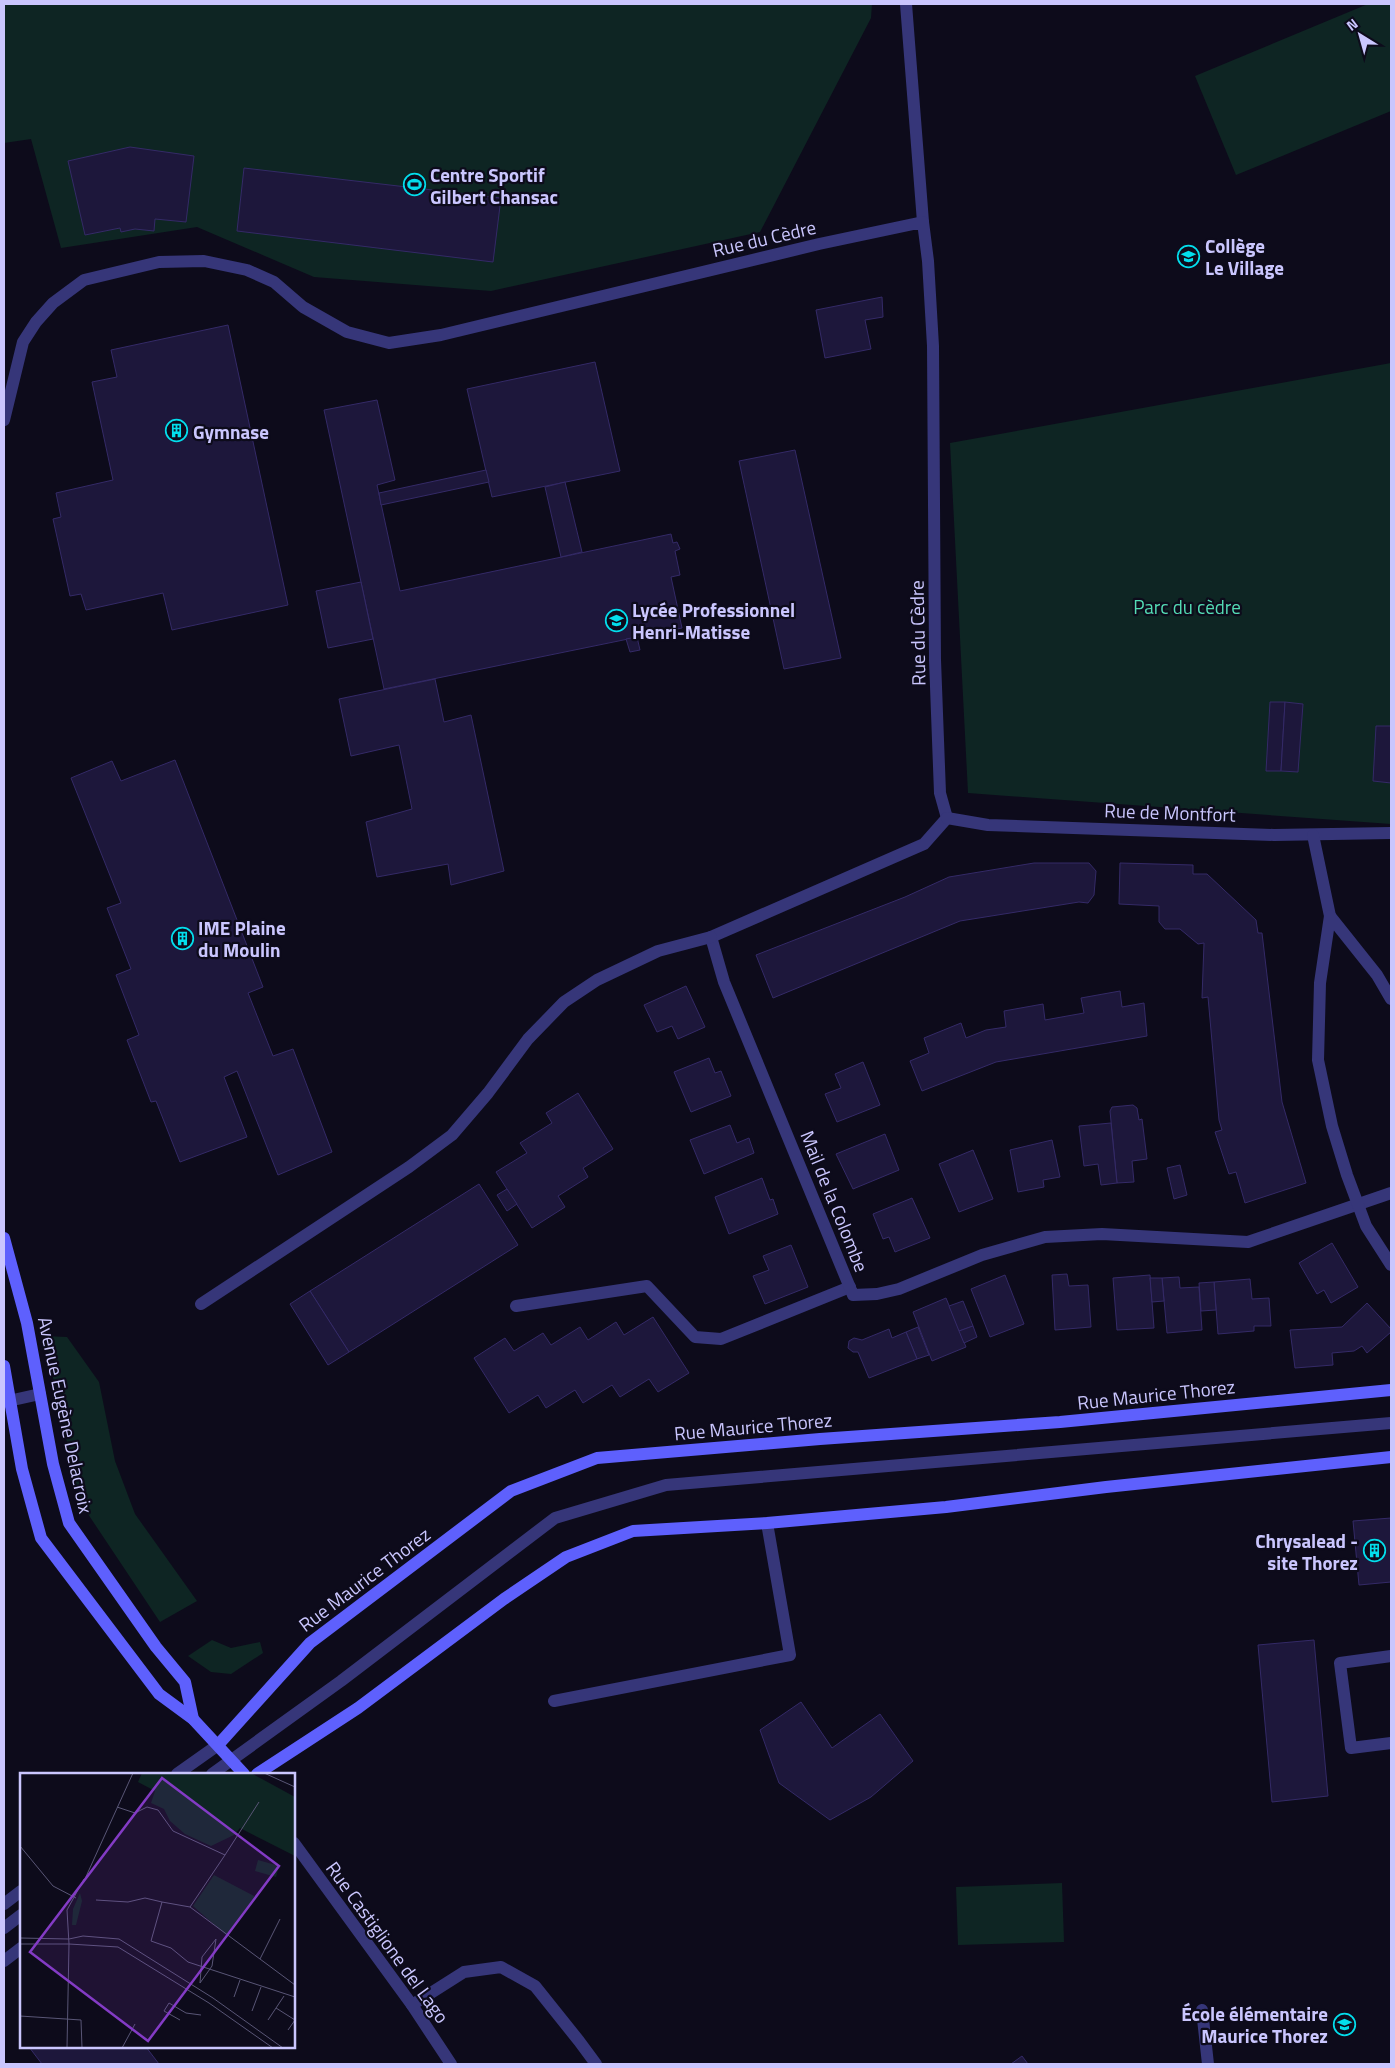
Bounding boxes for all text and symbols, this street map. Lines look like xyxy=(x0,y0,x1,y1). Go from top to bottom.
north arrow xyxy=(1335,10,1385,60)
text: N xyxy=(1342,13,1362,36)
place label: Centre Sportif Gilbert Chansac xyxy=(430,160,558,211)
sports icon: Centre Sportif Gilbert Chansac xyxy=(402,173,426,197)
street label: Rue du Cèdre xyxy=(709,212,819,264)
place label: Collège Le Village xyxy=(1205,231,1284,282)
school or university icon: Collège Le Village xyxy=(1177,244,1201,268)
place label: Gymnase xyxy=(193,417,269,446)
building icon: Gymnase xyxy=(165,419,189,443)
street label: Rue du Cèdre xyxy=(902,580,932,686)
park label: Parc du cèdre xyxy=(1133,592,1241,621)
place label: Lycée Professionnel Henri-Matisse xyxy=(632,595,795,646)
school or university icon: Lycée Professionnel Henri-Matisse xyxy=(604,608,628,632)
street label: Rue de Montfort xyxy=(1104,795,1237,829)
place label: IME Plaine du Moulin xyxy=(198,913,286,964)
building icon: IME Plaine du Moulin xyxy=(170,926,194,950)
street label: Mail de la Colombe xyxy=(793,1126,877,1276)
street label: Avenue Eugène Delacroix xyxy=(31,1314,101,1517)
street label: Rue Maurice Thorez xyxy=(1076,1371,1236,1417)
street label: Rue Maurice Thorez xyxy=(673,1405,833,1447)
street label: Rue Maurice Thorez xyxy=(292,1520,436,1638)
place label: Chrysalead - site Thorez xyxy=(1255,1526,1358,1577)
building icon: Chrysalead - site Thorez xyxy=(1362,1539,1386,1563)
inset map xyxy=(20,1773,295,2048)
street label: Rue Castiglione del Lago xyxy=(319,1855,457,2029)
place label: École élémentaire Maurice Thorez xyxy=(1181,1999,1328,2050)
school or university icon: École élémentaire Maurice Thorez xyxy=(1332,2012,1356,2036)

